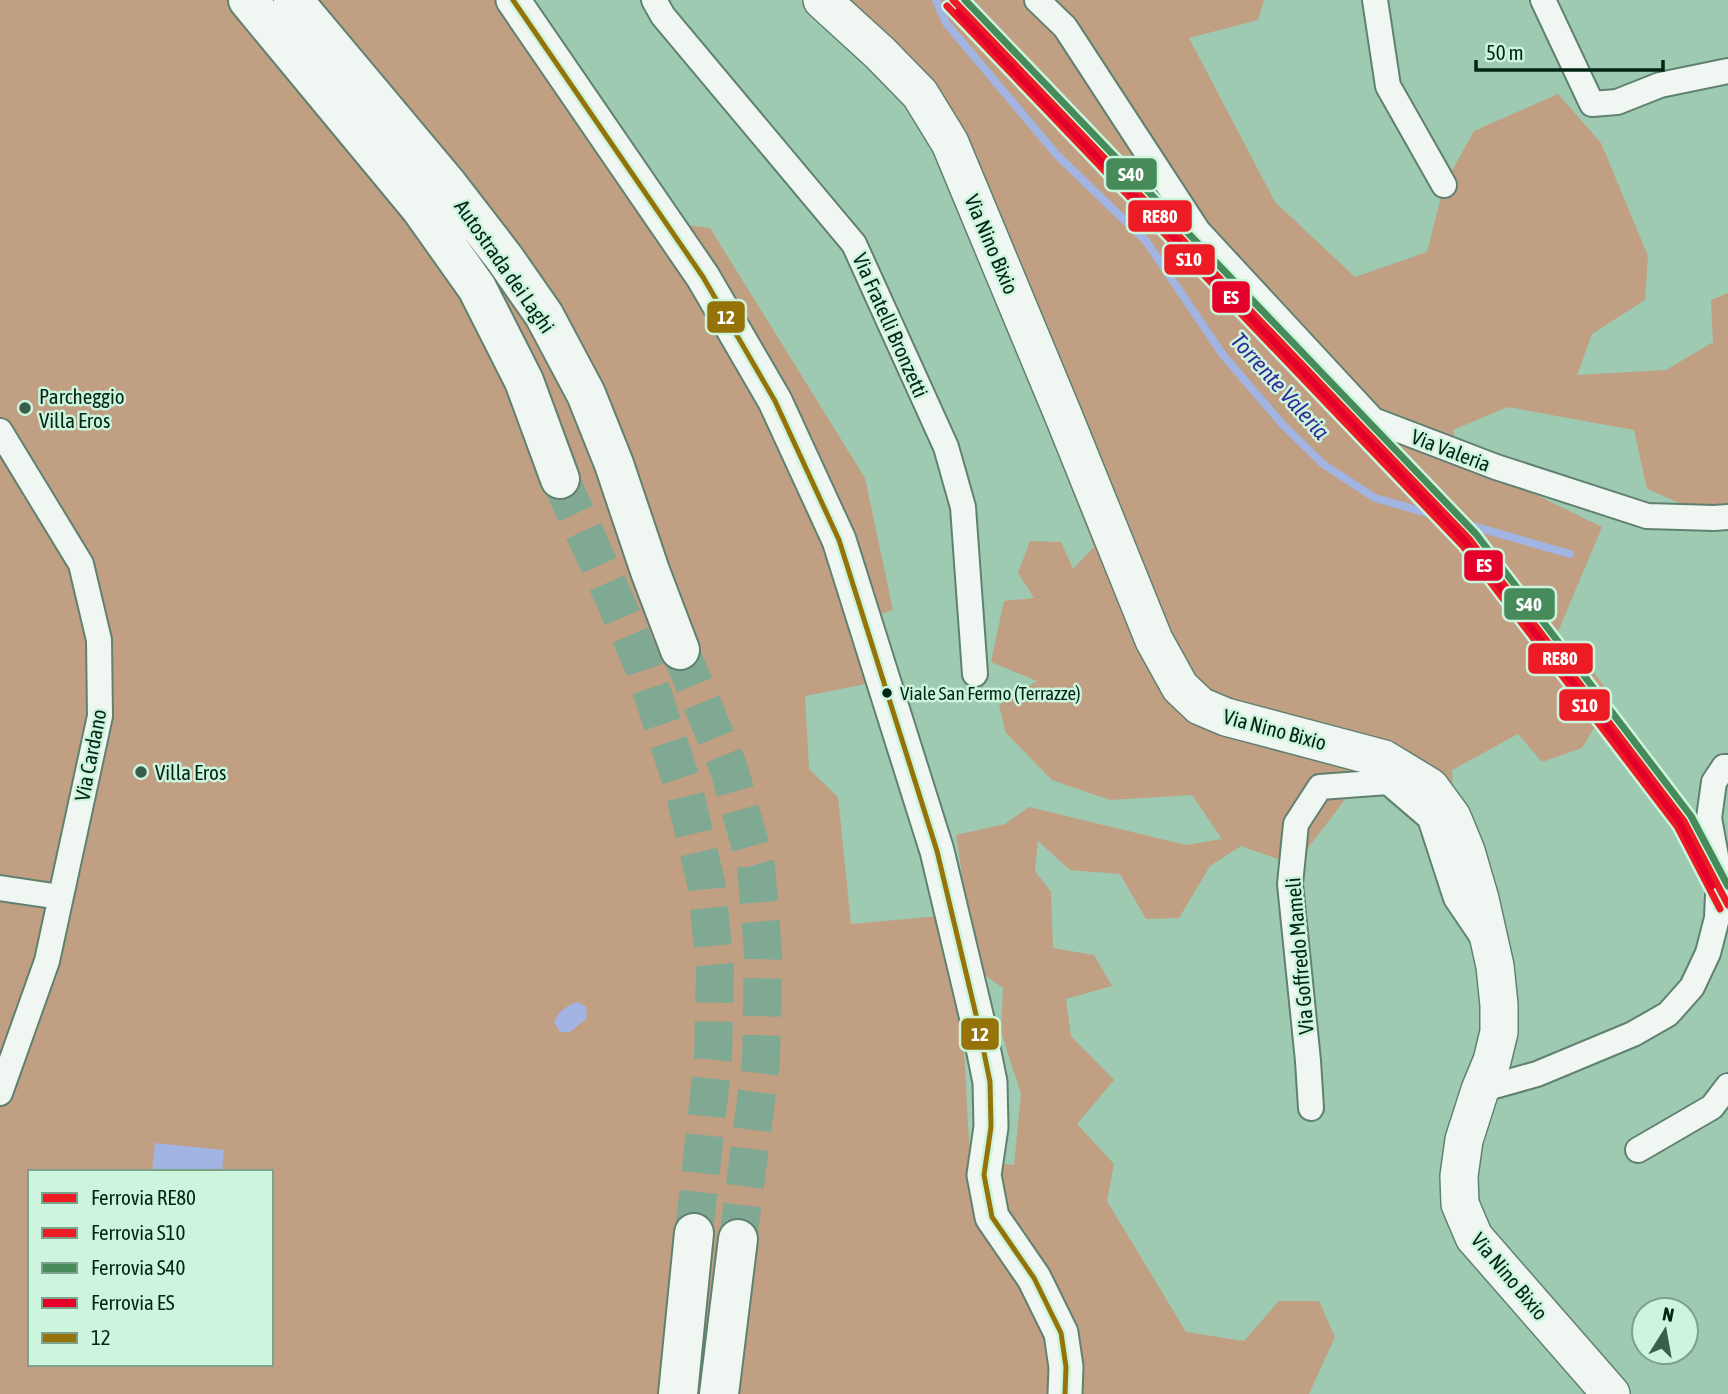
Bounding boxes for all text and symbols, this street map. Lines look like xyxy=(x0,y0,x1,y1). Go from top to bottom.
scale bar xyxy=(1476,28,1663,72)
text: 50 m xyxy=(1486,40,1524,64)
line badge: S40 xyxy=(1105,157,1158,191)
text: S40 xyxy=(1118,163,1144,185)
street label: Via Nino Bixio xyxy=(960,191,1024,297)
street label: Autostrada dei Laghi xyxy=(450,195,560,337)
line badge: RE80 xyxy=(1127,199,1193,233)
text: RE80 xyxy=(1142,205,1178,227)
line badge: S10 xyxy=(1163,243,1216,276)
text: S10 xyxy=(1176,248,1202,270)
street label: Via Fratelli Bronzetti xyxy=(848,249,934,401)
line badge: ES xyxy=(1211,280,1251,314)
text: ES xyxy=(1223,286,1239,308)
line badge: 12 xyxy=(706,300,746,334)
text: 12 xyxy=(717,306,735,328)
water label: Torrente Valeria xyxy=(1225,327,1335,445)
place label: Parcheggio Villa Eros xyxy=(39,384,125,432)
marker: Parcheggio Villa Eros xyxy=(17,400,33,416)
street label: Via Valeria xyxy=(1408,424,1494,476)
line badge: ES xyxy=(1463,549,1504,582)
text: ES xyxy=(1476,554,1492,576)
line badge: S40 xyxy=(1503,587,1556,621)
text: S40 xyxy=(1516,593,1542,615)
line badge: RE80 xyxy=(1527,642,1594,675)
text: RE80 xyxy=(1542,647,1578,669)
place label: Viale San Fermo (Terrazze) xyxy=(900,682,1081,704)
marker: Viale San Fermo (Terrazze) xyxy=(880,686,894,700)
line badge: S10 xyxy=(1558,688,1611,722)
text: S10 xyxy=(1572,694,1598,716)
street label: Via Nino Bixio xyxy=(1221,704,1329,754)
street label: Via Cardano xyxy=(69,707,111,803)
place label: Villa Eros xyxy=(155,760,226,784)
marker: Villa Eros xyxy=(133,764,149,780)
street label: Via Goffredo Mameli xyxy=(1280,877,1318,1035)
line badge: 12 xyxy=(960,1017,1000,1051)
text: 12 xyxy=(971,1023,989,1045)
legend xyxy=(28,1170,273,1366)
text: Ferrovia RE80 xyxy=(91,1185,196,1209)
text: Ferrovia S10 xyxy=(91,1220,185,1244)
street label: Via Nino Bixio xyxy=(1467,1228,1553,1324)
text: Ferrovia S40 xyxy=(91,1255,185,1279)
text: Ferrovia ES xyxy=(91,1290,175,1314)
north arrow xyxy=(1630,1296,1700,1366)
text: N xyxy=(1661,1302,1676,1326)
text: 12 xyxy=(91,1325,111,1349)

